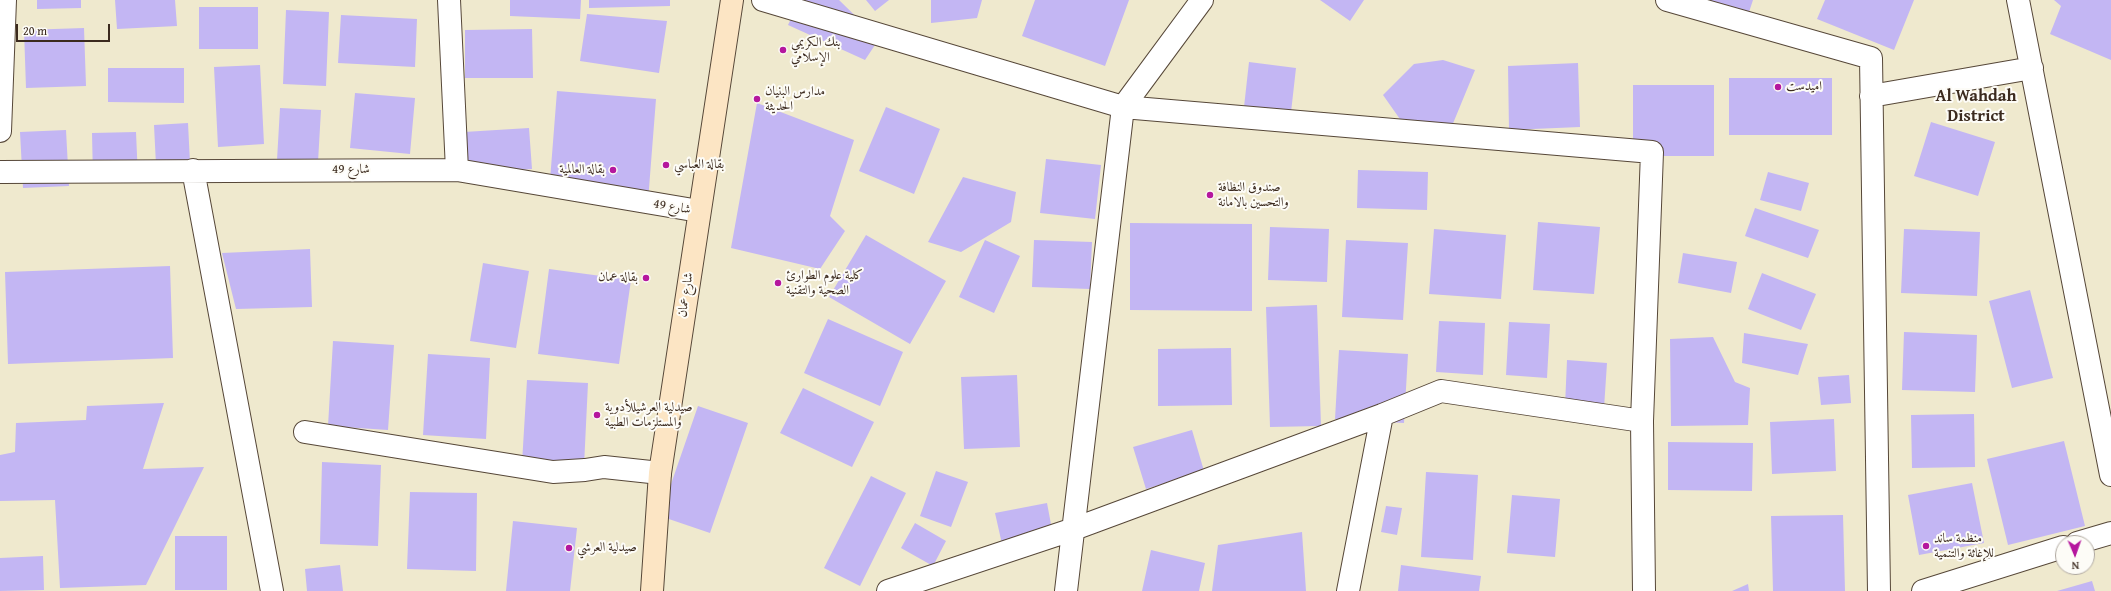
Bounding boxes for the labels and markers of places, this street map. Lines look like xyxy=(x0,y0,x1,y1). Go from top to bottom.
place label: بنك الكريمي الإسلامي xyxy=(791,35,840,66)
marker: بنك الكريمي الإسلامي xyxy=(778,45,788,55)
place label: اميدست xyxy=(1786,79,1822,95)
marker: اميدست xyxy=(1773,82,1783,92)
place label: مدارس البنيان الحديثة xyxy=(765,84,825,115)
marker: مدارس البنيان الحديثة xyxy=(752,94,762,104)
place label: بقالة العباسي xyxy=(674,157,724,173)
marker: بقالة العباسي xyxy=(661,160,671,170)
place label: بقالة العالمية xyxy=(559,162,605,178)
marker: بقالة العالمية xyxy=(608,165,618,175)
place label: صندوق النظافة والتحسين بالامانة xyxy=(1218,180,1289,211)
marker: صندوق النظافة والتحسين بالامانة xyxy=(1205,190,1215,200)
place label: كلية علوم الطوارئ الصحية والتقنية xyxy=(786,268,863,299)
place label: بقالة عمان xyxy=(598,270,638,286)
marker: بقالة عمان xyxy=(641,273,651,283)
marker: كلية علوم الطوارئ الصحية والتقنية xyxy=(773,278,783,288)
place label: صيدلية العرشيللأدوية والمستلزمات الطبية xyxy=(605,400,693,431)
marker: صيدلية العرشيللأدوية والمستلزمات الطبية xyxy=(592,410,602,420)
place label: منظمة ساند للإغاثة والتنمية xyxy=(1934,531,1994,562)
place label: صيدلية العرشي xyxy=(577,540,637,556)
marker: منظمة ساند للإغاثة والتنمية xyxy=(1921,541,1931,551)
marker: صيدلية العرشي xyxy=(564,543,574,553)

